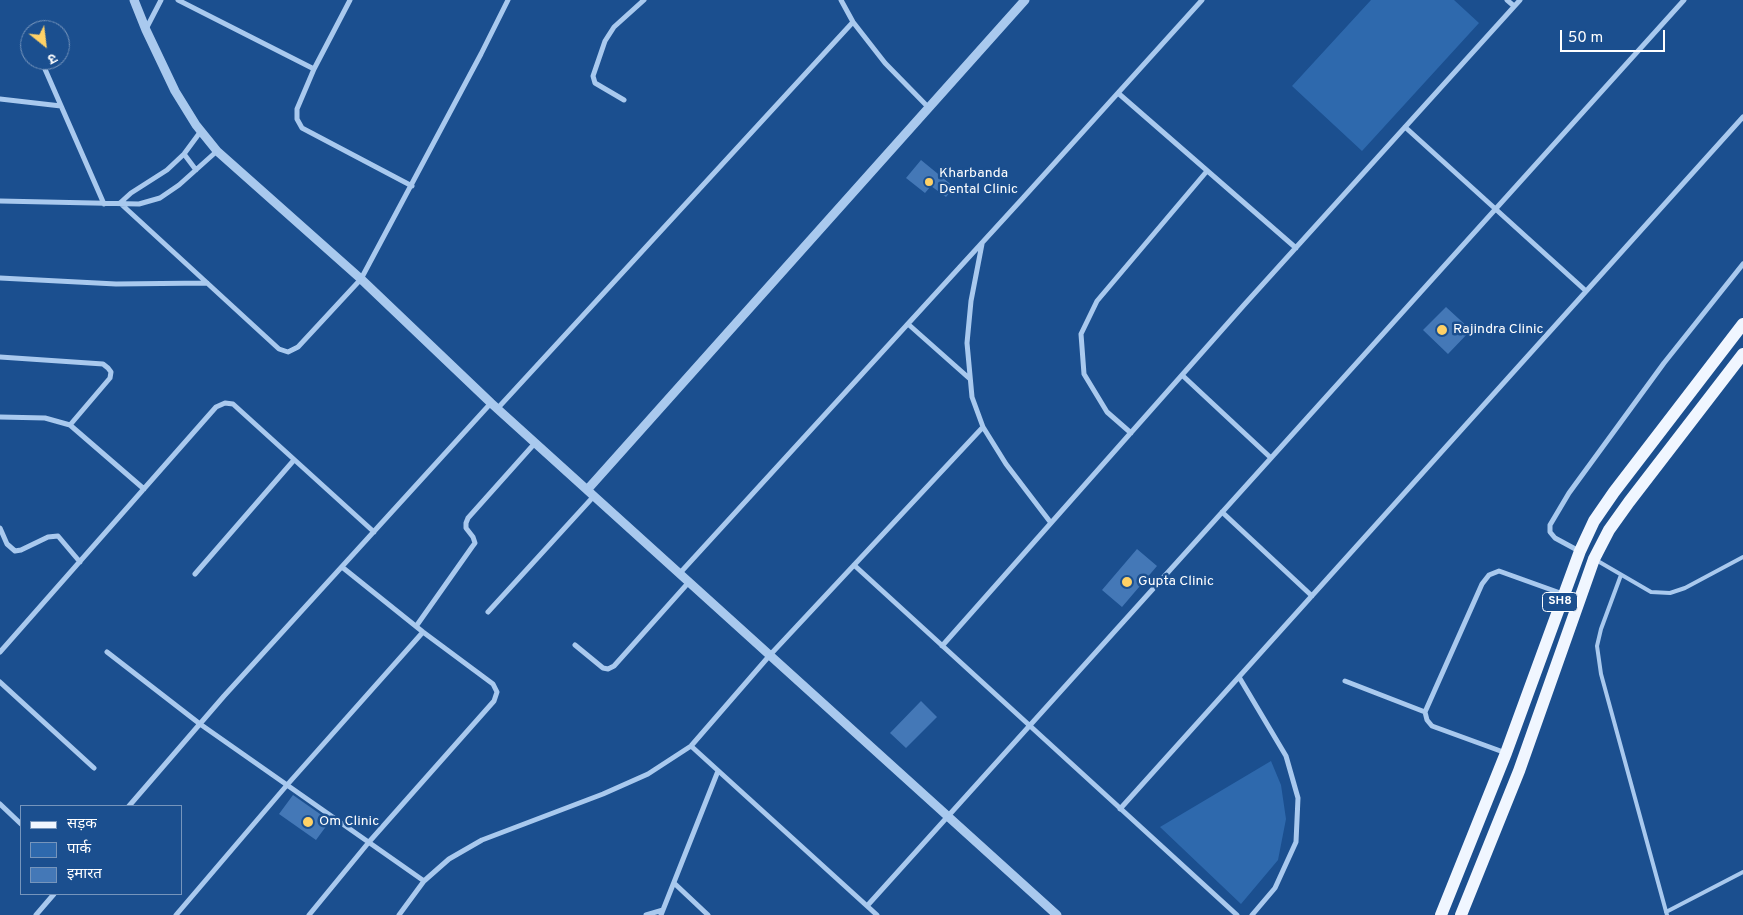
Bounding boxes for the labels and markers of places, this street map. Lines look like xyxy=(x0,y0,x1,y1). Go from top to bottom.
place label: Kharbanda Dental Clinic xyxy=(939,166,1018,198)
marker: Kharbanda Dental Clinic xyxy=(923,176,935,188)
place label: Rajindra Clinic xyxy=(1453,322,1544,338)
marker: Rajindra Clinic xyxy=(1435,323,1449,337)
place label: Gupta Clinic xyxy=(1138,574,1214,590)
marker: Gupta Clinic xyxy=(1120,575,1134,589)
place label: Om Clinic xyxy=(319,814,379,830)
marker: Om Clinic xyxy=(301,815,315,829)

